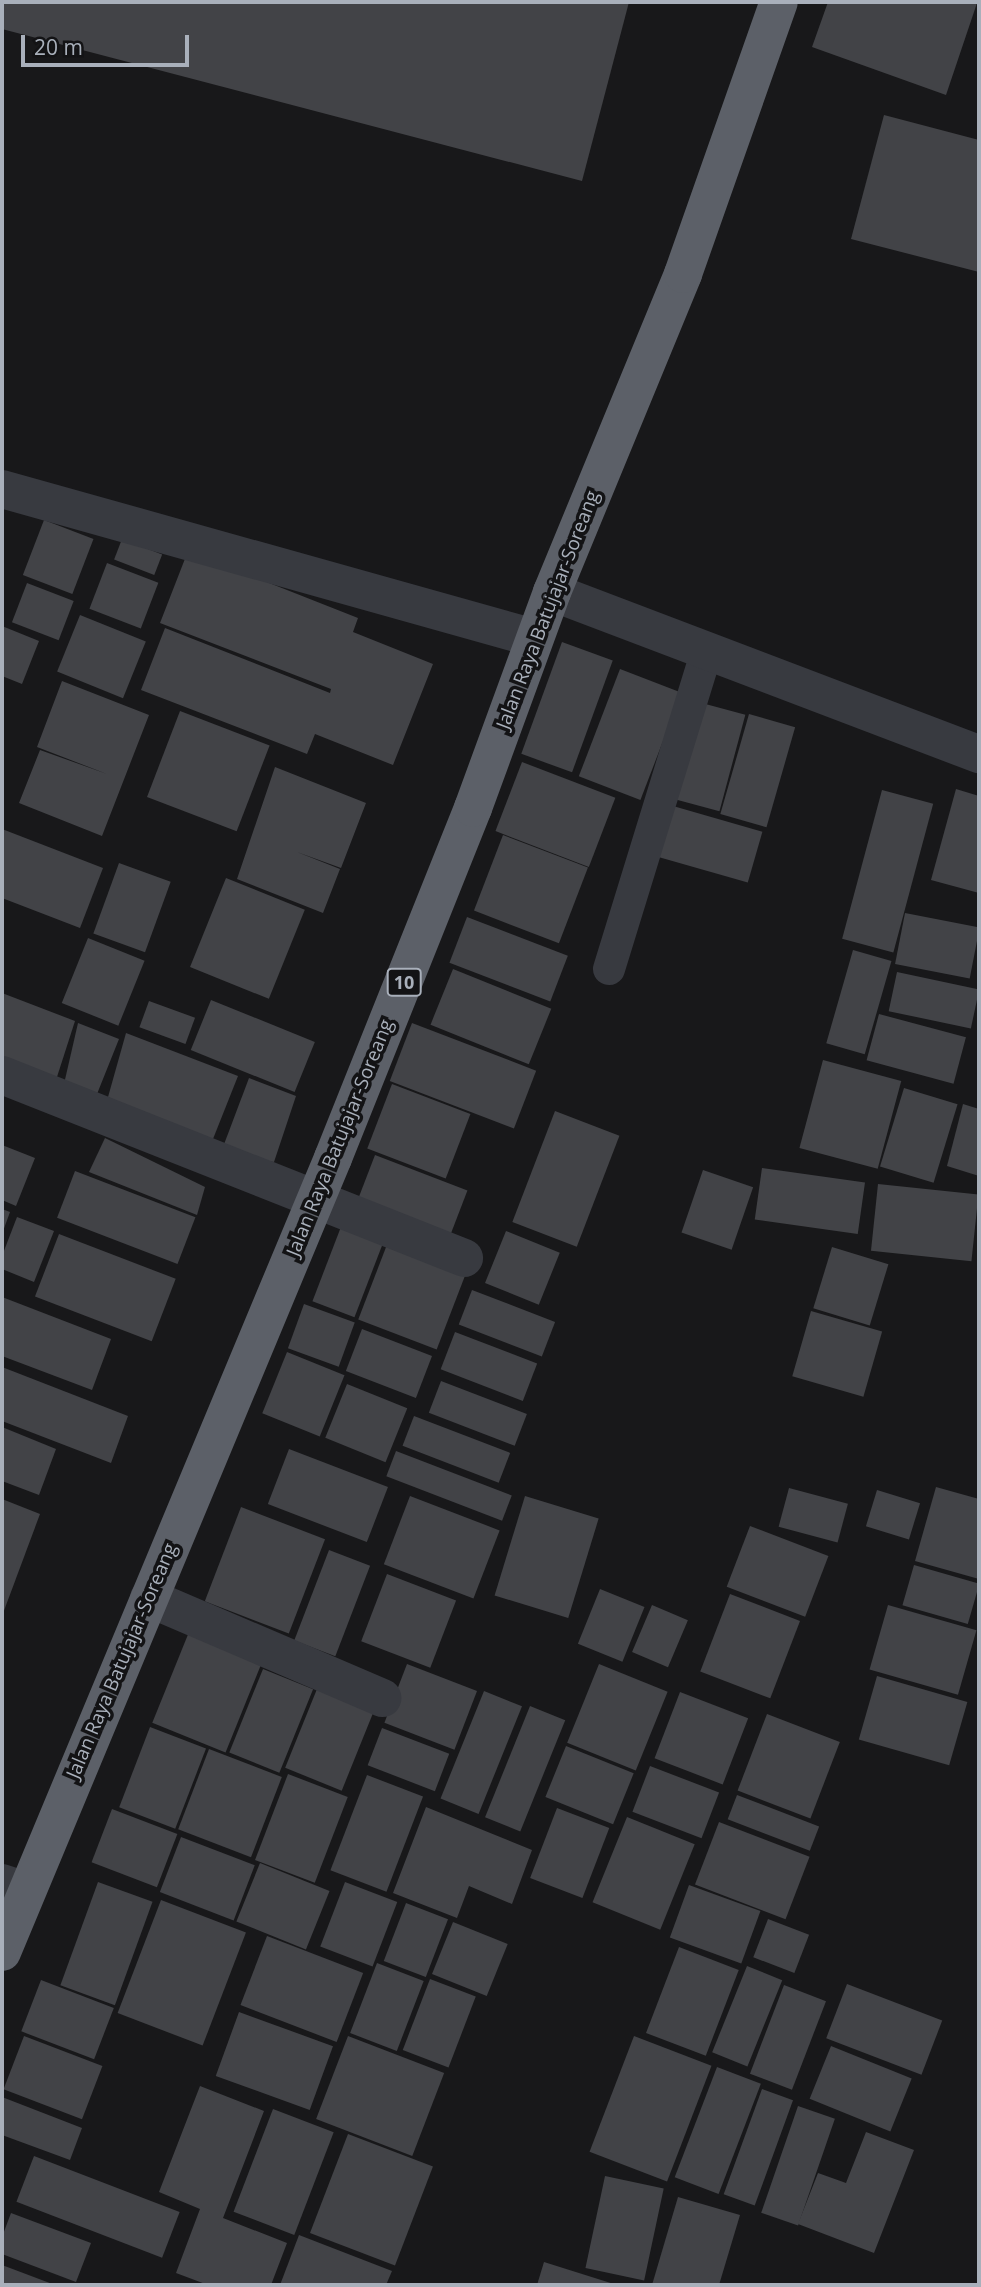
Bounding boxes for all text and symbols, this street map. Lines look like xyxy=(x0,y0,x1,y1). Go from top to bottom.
scale bar xyxy=(24,21,192,65)
text: 20 m xyxy=(34,33,83,61)
street label: Jalan Raya Batujajar-Soreang xyxy=(492,488,604,732)
road number: 10 xyxy=(386,967,422,996)
street label: Jalan Raya Batujajar-Soreang xyxy=(282,1016,398,1260)
street label: Jalan Raya Batujajar-Soreang xyxy=(62,1540,182,1782)

